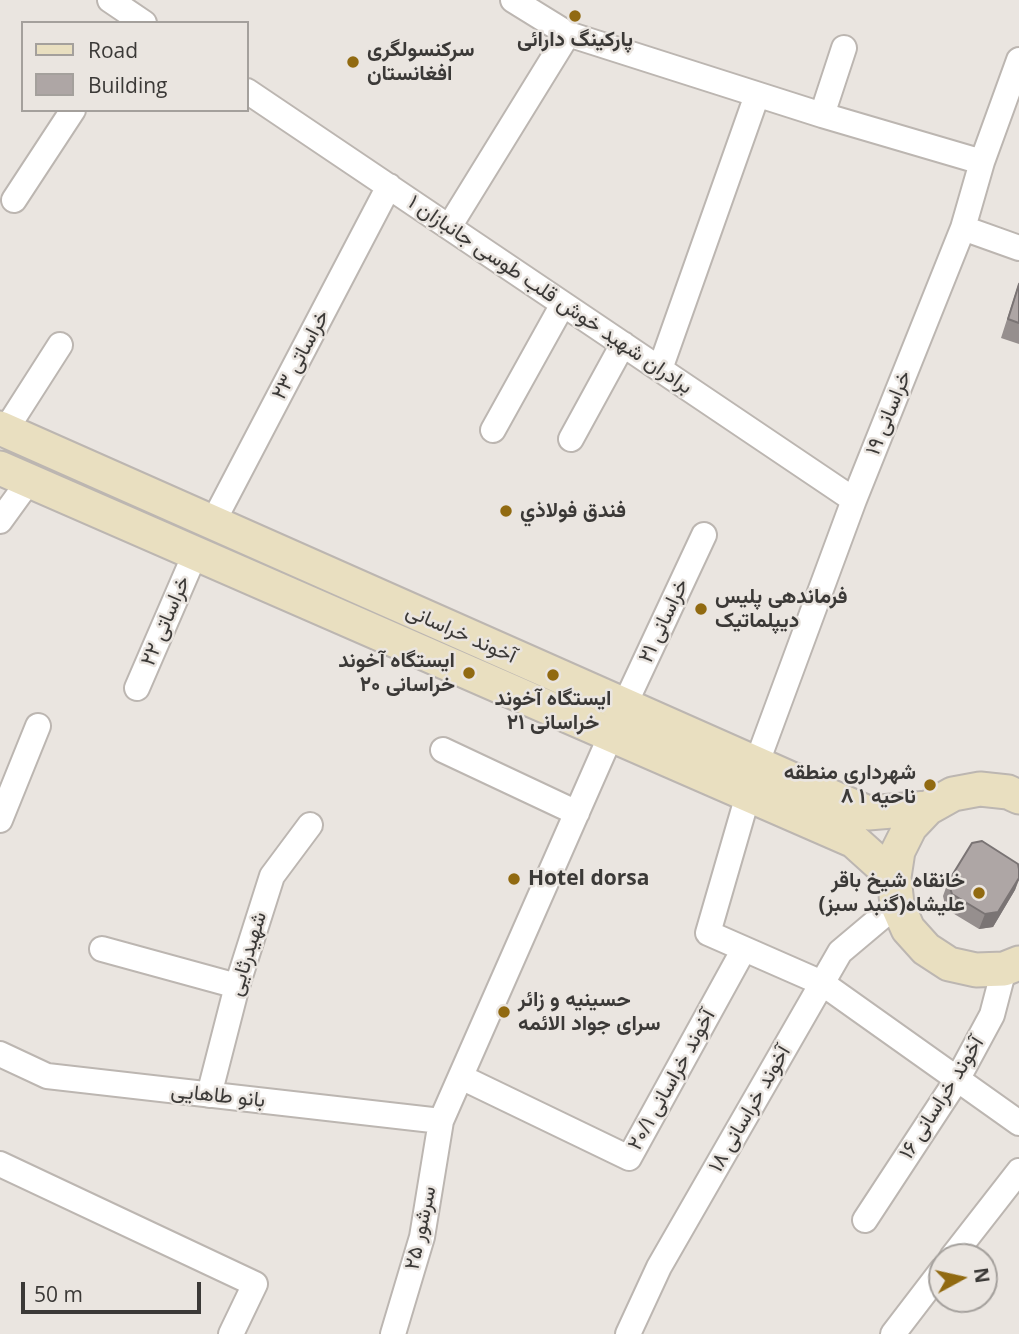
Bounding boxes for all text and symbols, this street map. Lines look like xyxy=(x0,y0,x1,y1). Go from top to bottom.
marker: پارکینگ دارائی xyxy=(567,8,583,24)
legend xyxy=(21,21,248,112)
place label: پارکینگ دارائی xyxy=(517,27,633,53)
text: Road xyxy=(88,36,138,64)
place label: سرکنسولگری افغانستان xyxy=(367,37,475,87)
marker: سرکنسولگری افغانستان xyxy=(345,54,361,70)
text: Building xyxy=(88,71,167,99)
street label: برادران شهید خوش قلب طوسی جانبازان ۱ xyxy=(403,190,697,400)
street label: خراساتی ۲۳ xyxy=(267,306,335,404)
street label: خراسانی ۱۹ xyxy=(861,367,917,459)
place label: فندق فولاذي xyxy=(520,498,626,524)
marker: فندق فولاذي xyxy=(498,503,514,519)
street label: خراساتی ۲۲ xyxy=(136,572,196,670)
street label: خراسانی ۲۱ xyxy=(634,575,694,667)
place label: فرماندهی پلیس دیپلماتیک xyxy=(715,584,848,634)
street label: آخوند خراسانی xyxy=(402,598,520,670)
marker: فرماندهی پلیس دیپلماتیک xyxy=(693,601,709,617)
place label: ایستگاه آخوند خراسانی ۲۰ xyxy=(338,648,455,698)
marker: ایستگاه آخوند خراسانی ۲۰ xyxy=(461,665,477,681)
marker: ایستگاه آخوند خراسانی ۲۱ xyxy=(545,667,561,683)
place label: ایستگاه آخوند خراسانی ۲۱ xyxy=(495,686,611,736)
place label: شهرداری منطقه ۸ ناحیه ۱ xyxy=(784,760,916,810)
marker: شهرداری منطقه ۸ ناحیه ۱ xyxy=(922,777,938,793)
place label: Hotel dorsa xyxy=(528,866,649,892)
place label: خانقاه شیخ باقر علیشاه(گنبد سبز) xyxy=(819,868,965,918)
marker: Hotel dorsa xyxy=(506,871,522,887)
marker: خانقاه شیخ باقر علیشاه(گنبد سبز) xyxy=(971,885,987,901)
street label: شهیدرثایی xyxy=(223,909,273,999)
place label: حسینیه و زائر سرای جواد الائمه xyxy=(518,987,661,1037)
marker: حسینیه و زائر سرای جواد الائمه xyxy=(496,1004,512,1020)
street label: آخوند خراسانی ۲۰/۱ xyxy=(623,1005,721,1155)
street label: آخوند خراسانی ۱۶ xyxy=(894,1032,990,1164)
street label: آخوند خراسانی ۱۸ xyxy=(704,1041,796,1177)
street label: بانو طاهایی xyxy=(170,1079,266,1113)
street label: سرشور ۲۵ xyxy=(400,1184,442,1272)
north arrow xyxy=(928,1243,998,1313)
text: N xyxy=(968,1266,996,1285)
scale bar xyxy=(24,1268,205,1312)
text: 50 m xyxy=(34,1280,83,1308)

